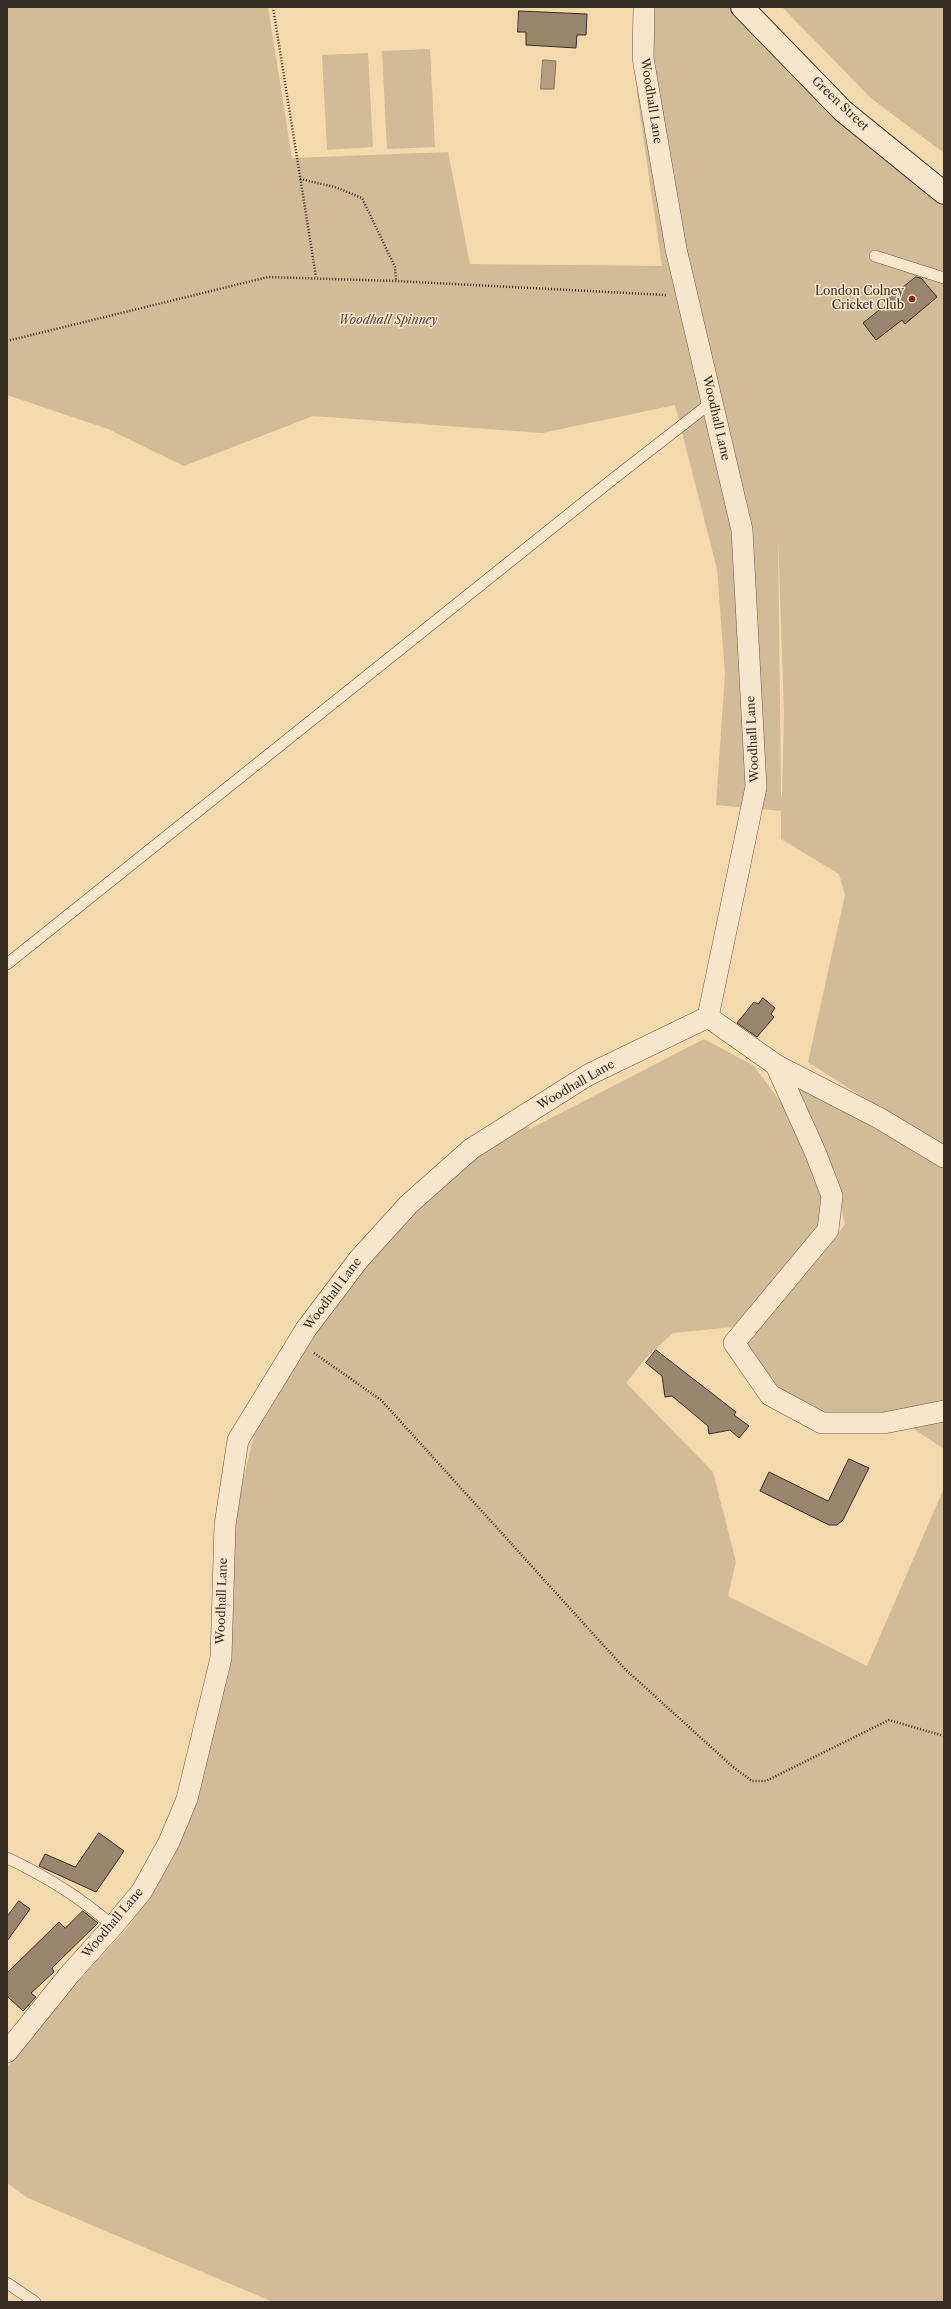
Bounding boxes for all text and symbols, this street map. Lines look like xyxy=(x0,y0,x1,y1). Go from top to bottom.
street label: Woodhall Lane xyxy=(637,57,665,145)
street label: Green Street xyxy=(808,74,872,134)
place label: London Colney Cricket Club xyxy=(815,285,904,313)
marker: London Colney Cricket Club xyxy=(907,294,917,304)
park label: Woodhall Spinney xyxy=(339,314,437,328)
street label: Woodhall Lane xyxy=(699,374,733,462)
street label: Woodhall Lane xyxy=(744,695,762,783)
street label: Woodhall Lane xyxy=(535,1057,617,1113)
street label: Woodhall Lane xyxy=(301,1255,365,1333)
street label: Woodhall Lane xyxy=(213,1557,231,1645)
street label: Woodhall Lane xyxy=(80,1885,146,1961)

